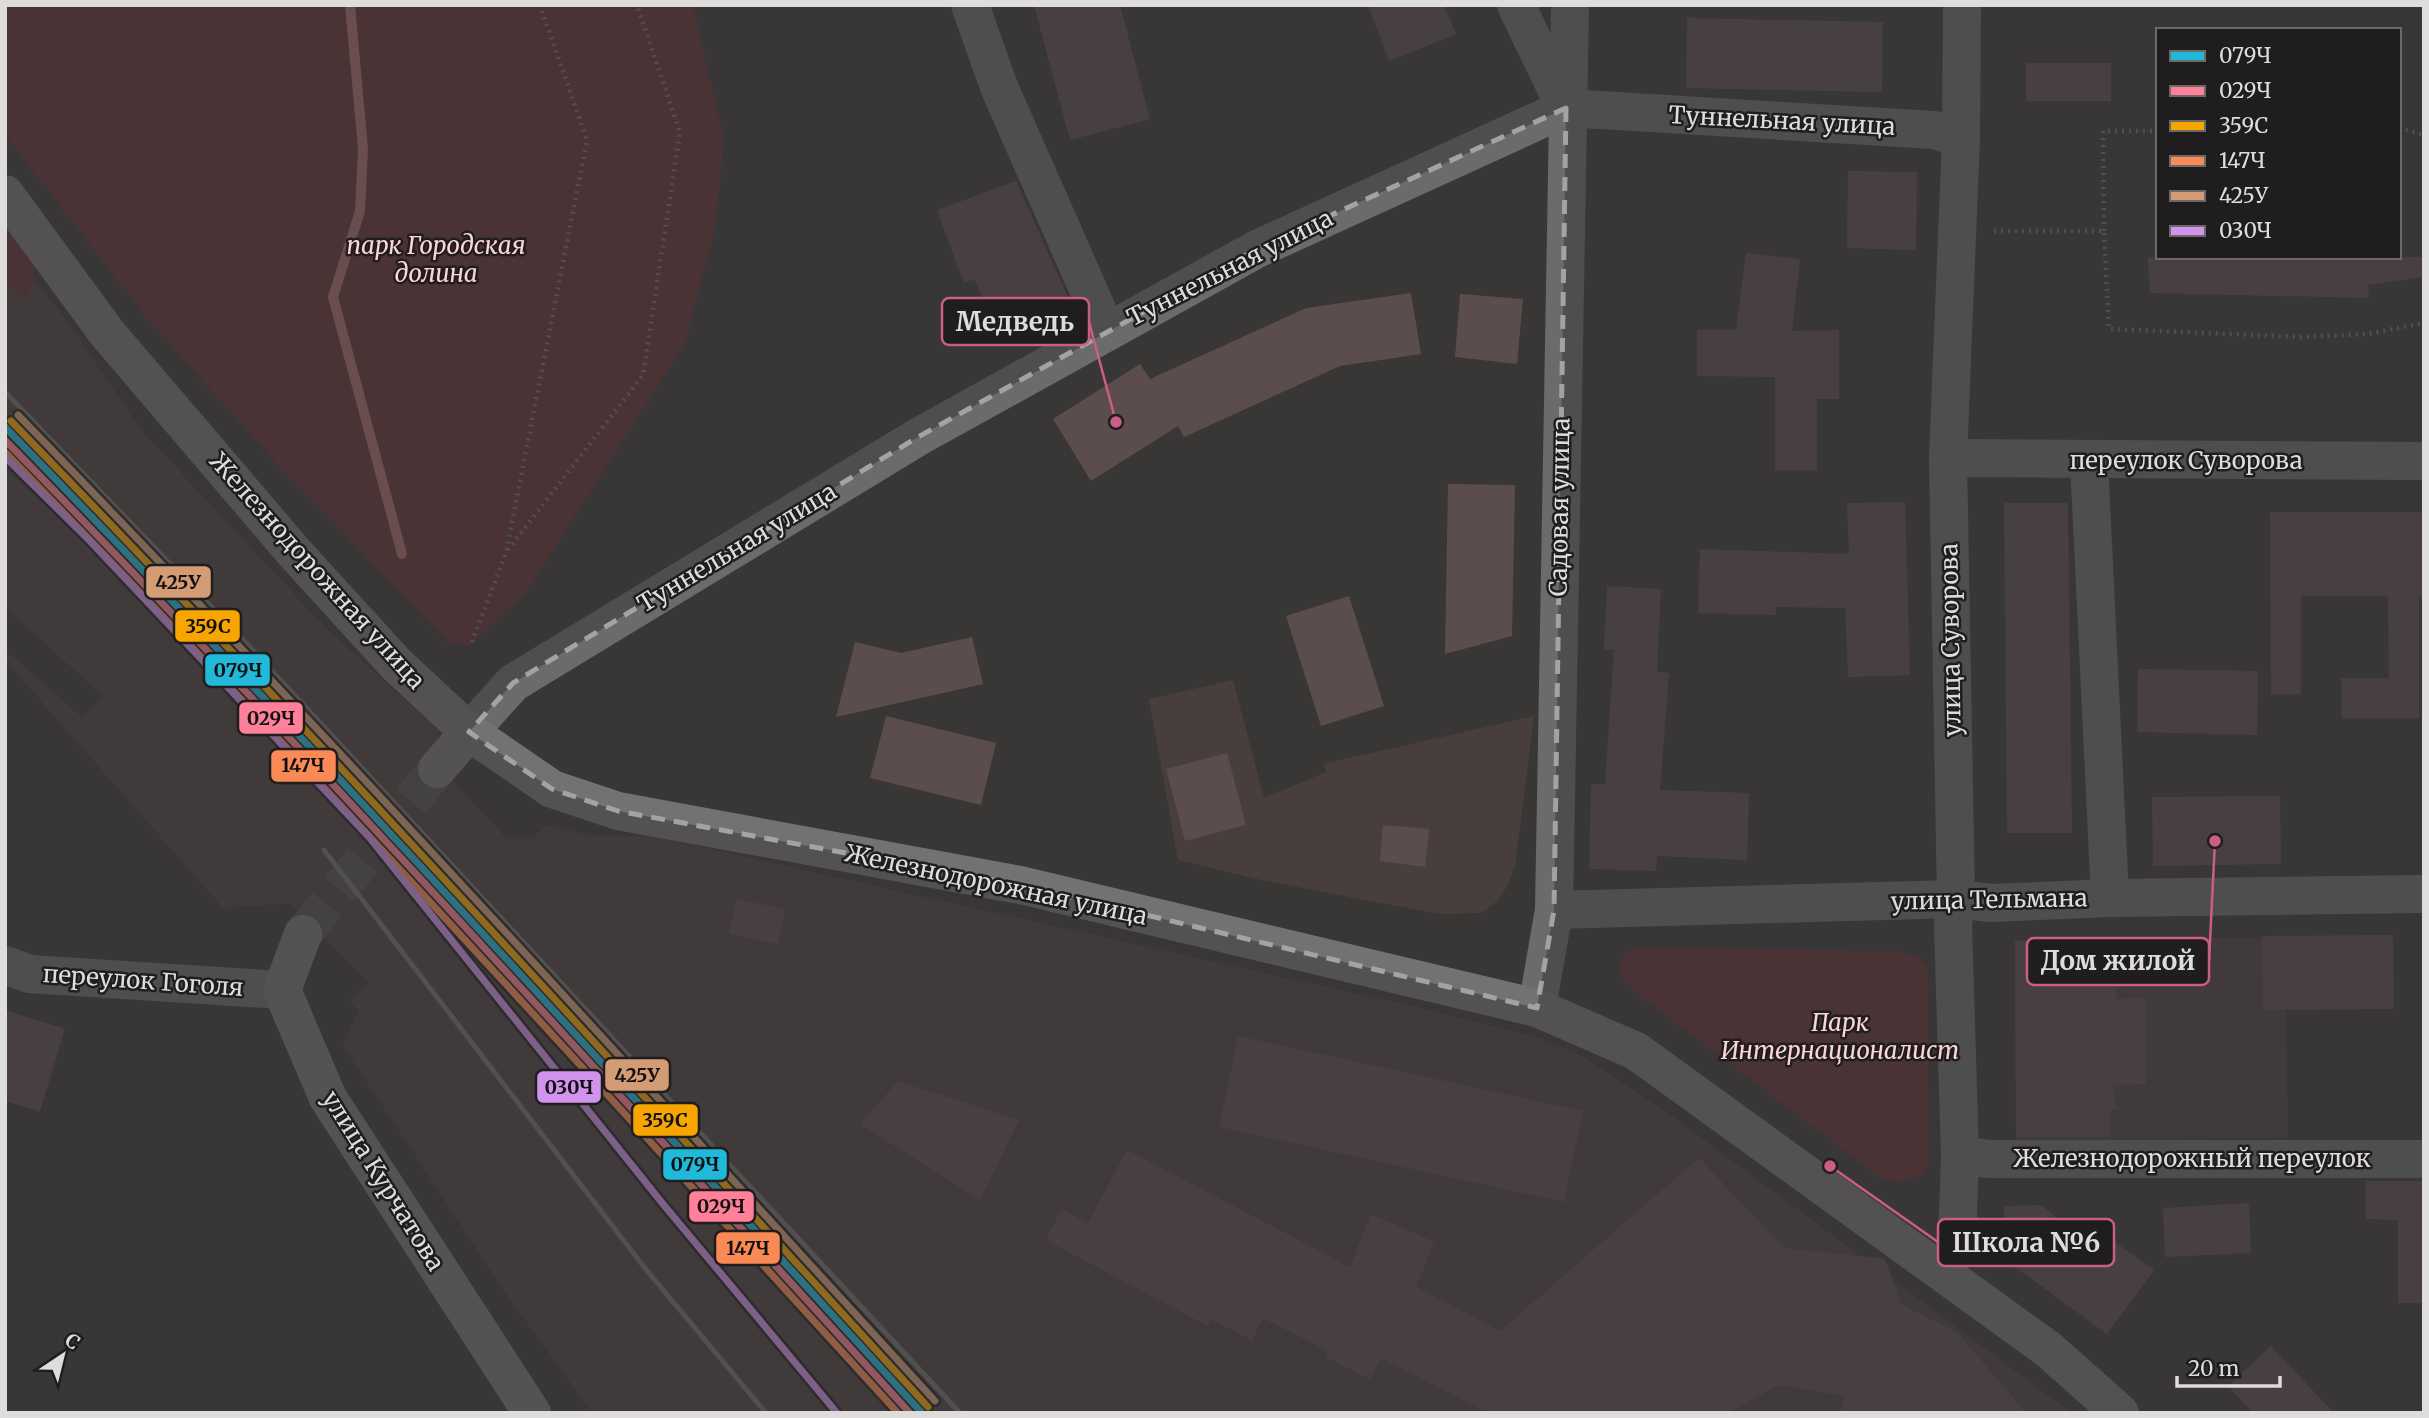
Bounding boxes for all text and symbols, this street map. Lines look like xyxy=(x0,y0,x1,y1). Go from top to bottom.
legend xyxy=(2156,28,2401,259)
text: 079Ч xyxy=(2219,42,2271,69)
text: 029Ч xyxy=(2219,77,2272,104)
street label: Туннельная улица xyxy=(1668,99,1896,142)
text: 359С xyxy=(2219,112,2268,139)
text: 147Ч xyxy=(2219,147,2266,174)
text: 425У xyxy=(2219,182,2269,209)
street label: Туннельная улица xyxy=(1122,202,1338,333)
text: 030Ч xyxy=(2219,217,2272,244)
park label: парк Городская долина xyxy=(347,230,525,289)
callout: Медведь xyxy=(942,298,1089,345)
text: Медведь xyxy=(956,305,1074,338)
street label: Садовая улица xyxy=(1542,417,1577,597)
street label: переулок Суворова xyxy=(2070,445,2303,476)
street label: Железнодорожная улица xyxy=(203,446,432,696)
street label: Туннельная улица xyxy=(632,476,842,619)
street label: улица Суворова xyxy=(1933,543,1968,737)
line badge: 425У xyxy=(145,565,212,599)
text: 425У xyxy=(155,570,201,594)
line badge: 359С xyxy=(174,609,241,643)
text: 359С xyxy=(185,614,231,638)
line badge: 079Ч xyxy=(204,653,271,687)
text: 079Ч xyxy=(214,658,262,682)
line badge: 029Ч xyxy=(238,701,304,735)
text: 029Ч xyxy=(247,706,295,730)
line badge: 147Ч xyxy=(270,749,337,783)
text: 147Ч xyxy=(281,753,325,777)
street label: Железнодорожная улица xyxy=(842,837,1150,932)
street label: улица Тельмана xyxy=(1890,882,2088,917)
callout: Дом жилой xyxy=(2027,938,2209,985)
text: Дом жилой xyxy=(2041,944,2195,977)
street label: переулок Гоголя xyxy=(42,958,244,1003)
park label: Парк Интернационалист xyxy=(1721,1007,1959,1066)
line badge: 425У xyxy=(604,1058,670,1092)
text: 425У xyxy=(614,1063,660,1087)
line badge: 030Ч xyxy=(536,1070,602,1104)
text: 030Ч xyxy=(544,1075,594,1099)
street label: улица Курчатова xyxy=(315,1085,451,1277)
line badge: 359С xyxy=(632,1103,699,1137)
text: 359С xyxy=(642,1108,688,1132)
street label: Железнодорожный переулок xyxy=(2013,1143,2371,1174)
line badge: 079Ч xyxy=(662,1148,728,1181)
text: 079Ч xyxy=(671,1152,719,1176)
line badge: 029Ч xyxy=(688,1190,755,1223)
text: 029Ч xyxy=(697,1194,745,1218)
callout: Школа №6 xyxy=(1938,1219,2114,1266)
text: Школа №6 xyxy=(1952,1226,2100,1259)
line badge: 147Ч xyxy=(715,1231,781,1265)
text: 147Ч xyxy=(726,1236,770,1260)
north arrow xyxy=(28,1320,98,1390)
text: С xyxy=(61,1328,85,1355)
scale bar xyxy=(2177,1344,2280,1388)
text: 20 m xyxy=(2188,1355,2240,1382)

